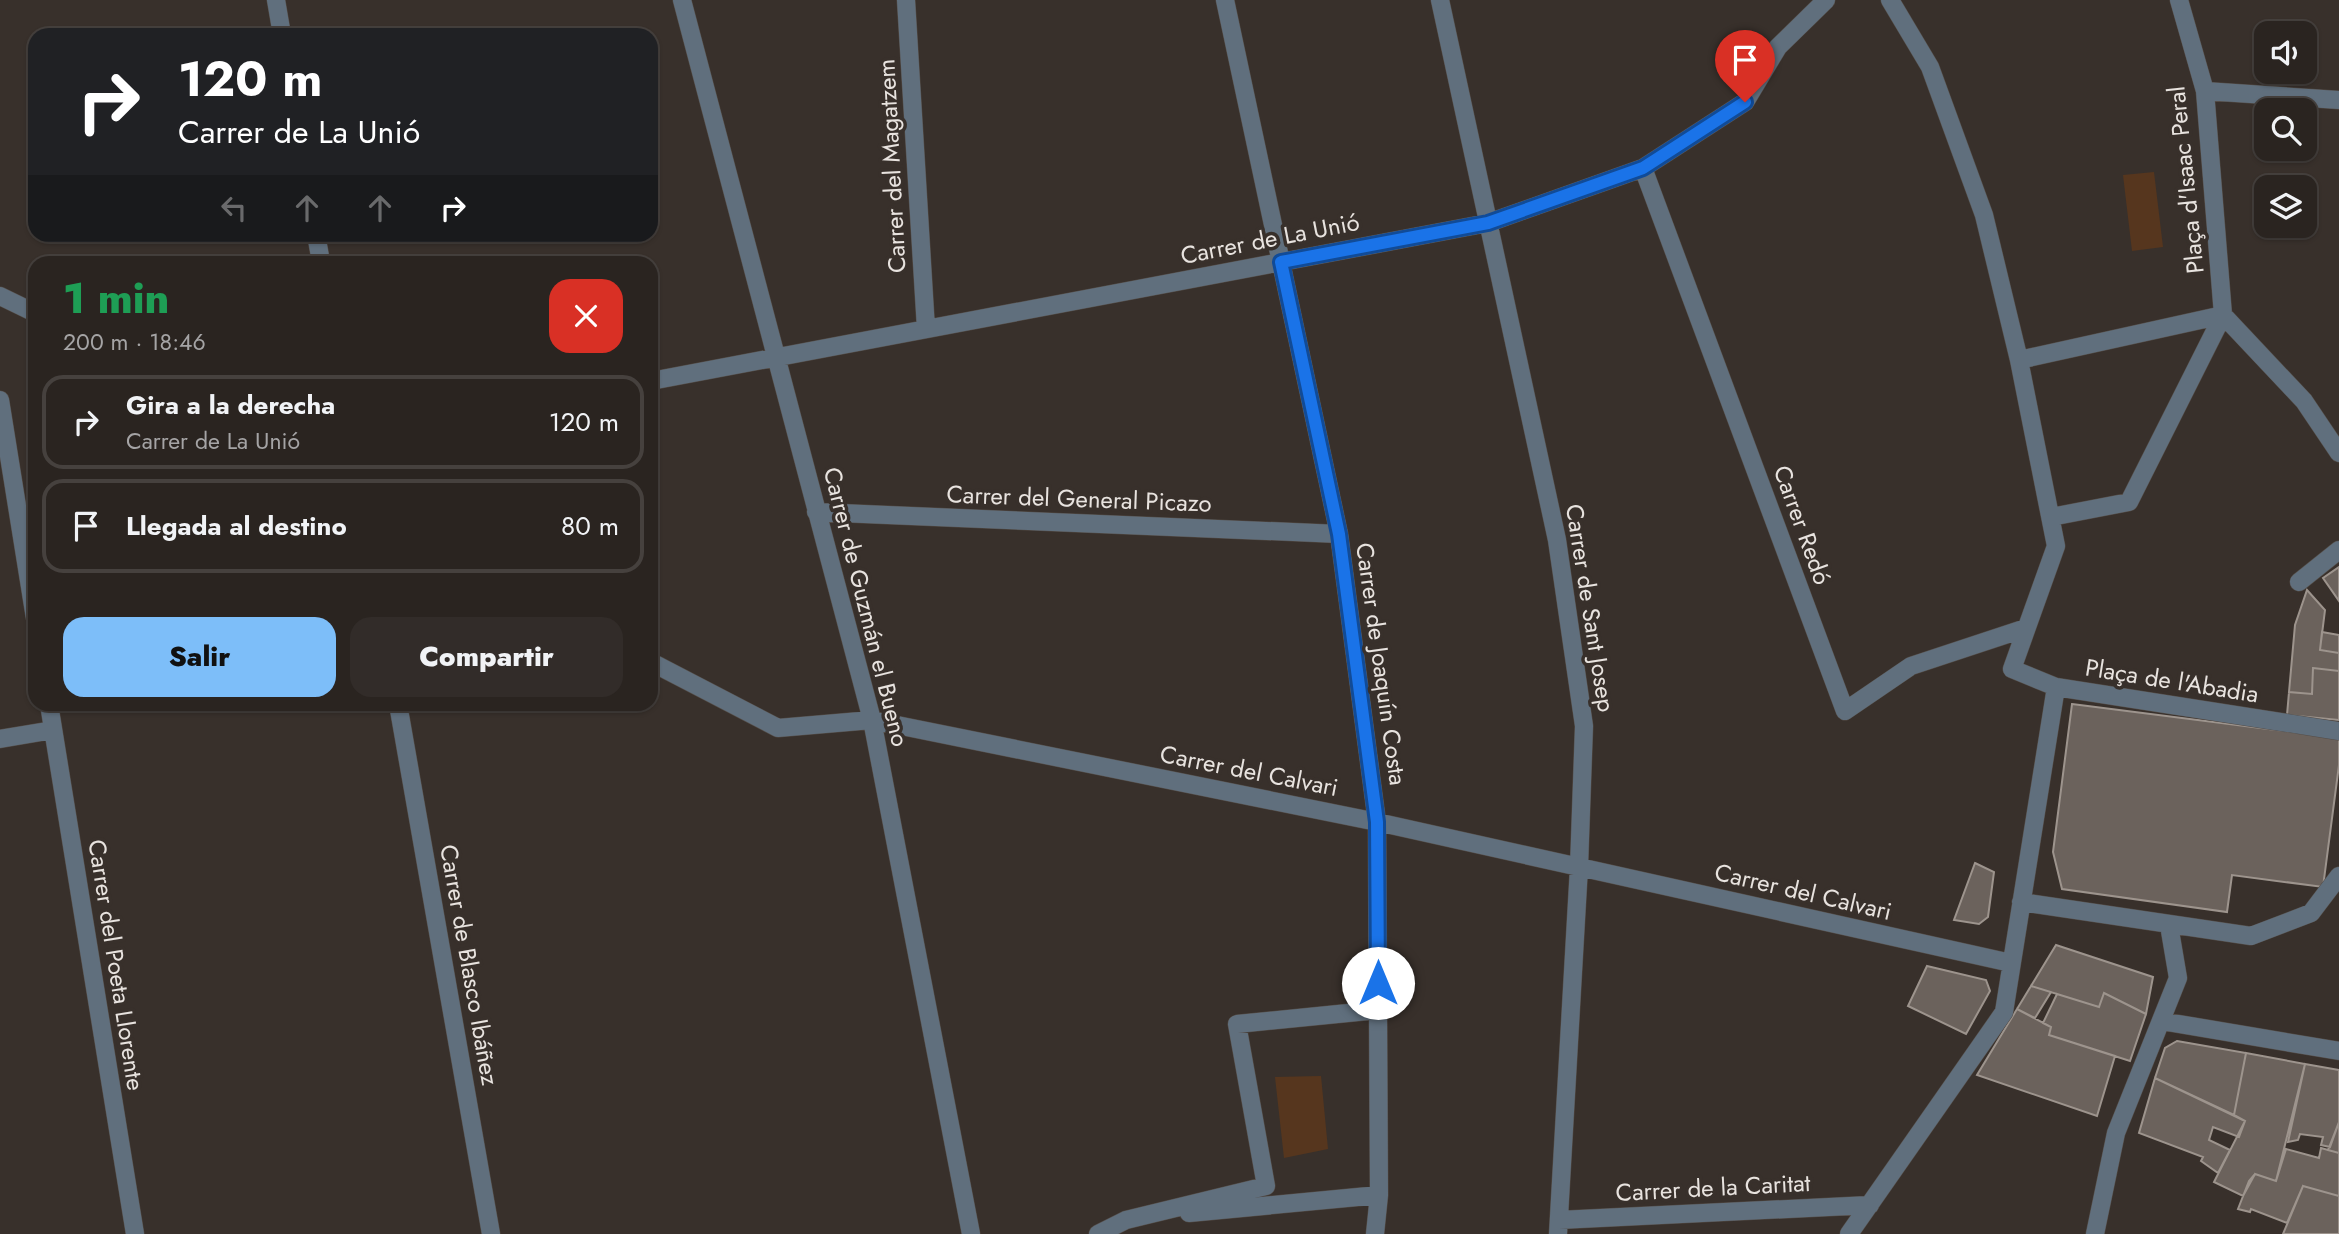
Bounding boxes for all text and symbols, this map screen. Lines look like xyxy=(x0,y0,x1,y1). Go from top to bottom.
map controls xyxy=(2254,21,2317,238)
button: sound xyxy=(2254,21,2317,84)
pin xyxy=(1715,30,1775,102)
icon: arrive xyxy=(1726,41,1764,79)
text: 120 m xyxy=(178,44,322,114)
icon: right xyxy=(63,56,154,147)
street label: Carrer del Magatzem xyxy=(868,58,915,274)
street label: Plaça d'Isaac Peral xyxy=(2158,85,2213,276)
button: search xyxy=(2254,98,2317,161)
text: Carrer de La Unió xyxy=(178,109,420,155)
button: layers xyxy=(2254,175,2317,238)
icon: left xyxy=(215,189,253,227)
icon: ahead xyxy=(288,189,326,227)
icon: ahead xyxy=(361,189,399,227)
icon: right xyxy=(434,189,472,227)
street label: Carrer de La Unió xyxy=(1177,204,1362,273)
text: 1 min xyxy=(63,268,169,329)
button: close xyxy=(549,279,623,353)
text: 200 m · 18:46 xyxy=(63,325,206,359)
text: Gira a la derecha xyxy=(126,386,335,424)
icon: right xyxy=(67,403,105,441)
text: 120 m xyxy=(549,403,619,441)
text: Carrer de La Unió xyxy=(126,424,300,458)
street label: Carrer Redó xyxy=(1765,460,1840,589)
street label: Carrer de Guzmán el Bueno xyxy=(815,464,918,750)
street label: Carrer del General Picazo xyxy=(946,476,1212,521)
street label: Carrer de Sant Josep xyxy=(1557,502,1624,714)
icon: arrive xyxy=(67,507,105,545)
text: Llegada al destino xyxy=(126,507,347,545)
text: 80 m xyxy=(561,507,619,545)
street label: Carrer de Joaquín Costa xyxy=(1347,540,1416,787)
button: Salir xyxy=(63,617,336,697)
button: Compartir xyxy=(350,617,623,697)
street label: Plaça de l'Abadia xyxy=(2083,650,2261,711)
street label: Carrer del Calvari xyxy=(1157,736,1341,805)
street label: Carrer del Poeta Llorente xyxy=(79,837,154,1093)
street label: Carrer de Blasco Ibáñez xyxy=(431,842,508,1088)
street label: Carrer del Calvari xyxy=(1711,854,1895,929)
position arrow xyxy=(1341,946,1415,1020)
street label: Carrer de la Caritat xyxy=(1615,1165,1811,1210)

